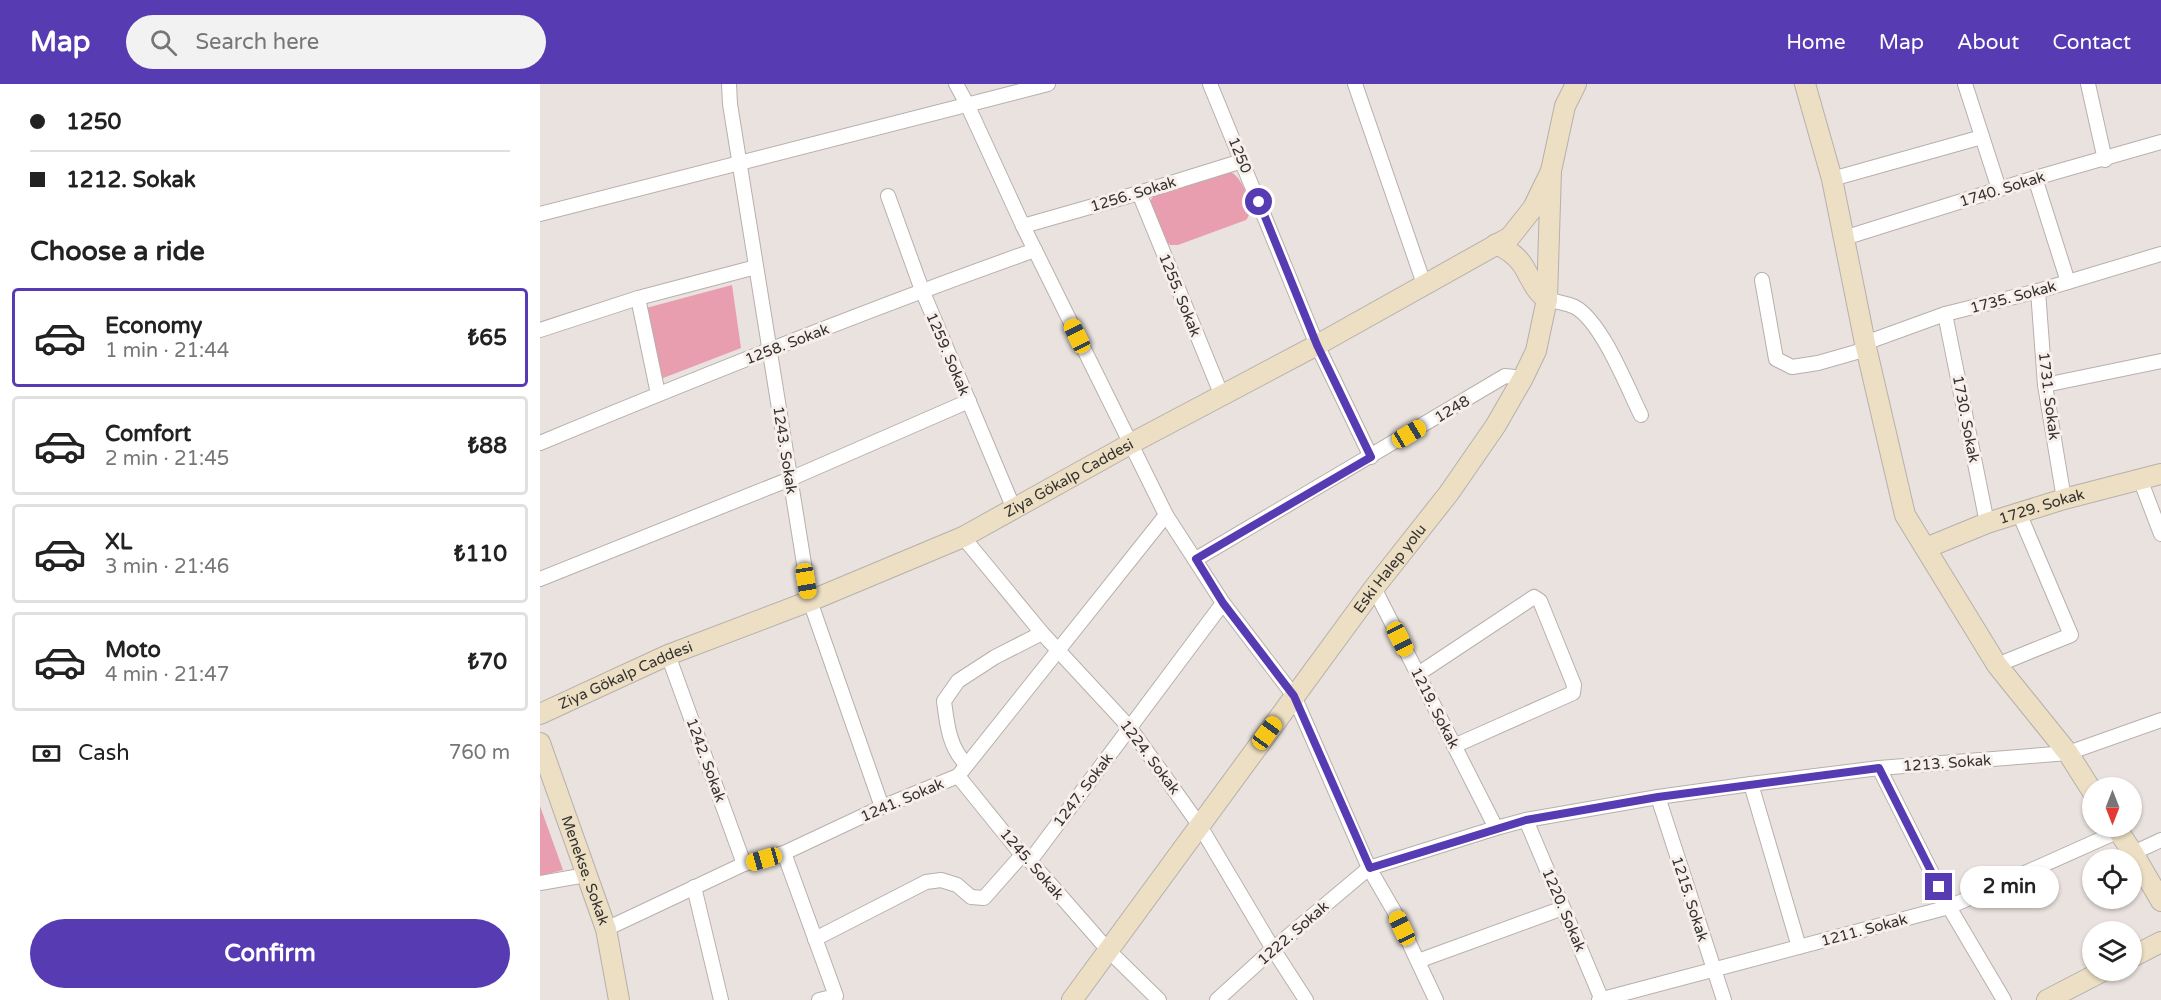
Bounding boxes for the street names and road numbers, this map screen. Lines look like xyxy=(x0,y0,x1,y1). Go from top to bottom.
street label: 1250 xyxy=(1225,134,1255,176)
street label: 1740. Sokak xyxy=(1957,167,2047,211)
street label: 1256. Sokak xyxy=(1088,172,1178,216)
street label: 1255. Sokak xyxy=(1155,251,1205,339)
street label: 1735. Sokak xyxy=(1968,277,2058,317)
street label: 1259. Sokak xyxy=(922,310,974,398)
street label: 1258. Sokak xyxy=(742,320,832,368)
street label: 1731. Sokak xyxy=(2035,351,2063,441)
street label: 1730. Sokak xyxy=(1949,374,1983,464)
street label: 1248 xyxy=(1431,392,1473,426)
street label: 1243. Sokak xyxy=(769,405,801,495)
street label: Ziya Gökalp Caddesi xyxy=(1001,435,1137,521)
street label: 1729. Sokak xyxy=(1997,485,2086,528)
street label: Eski Halep yolu xyxy=(1350,520,1430,617)
street label: Ziya Gökalp Caddesi xyxy=(556,638,695,713)
street label: 1219. Sokak xyxy=(1407,664,1463,752)
street label: 1242. Sokak xyxy=(682,715,730,805)
street label: 1224. Sokak xyxy=(1116,716,1184,798)
street label: 1247. Sokak xyxy=(1049,750,1117,830)
street label: 1213. Sokak xyxy=(1902,751,1992,775)
street label: 1241. Sokak xyxy=(858,774,946,826)
street label: Menekse. Sokak xyxy=(557,813,613,927)
street label: 1245. Sokak xyxy=(996,825,1068,903)
street label: 1215. Sokak xyxy=(1668,854,1712,944)
street label: 1220. Sokak xyxy=(1538,866,1590,954)
street label: 1222. Sokak xyxy=(1254,897,1332,969)
street label: 1211. Sokak xyxy=(1819,910,1909,950)

